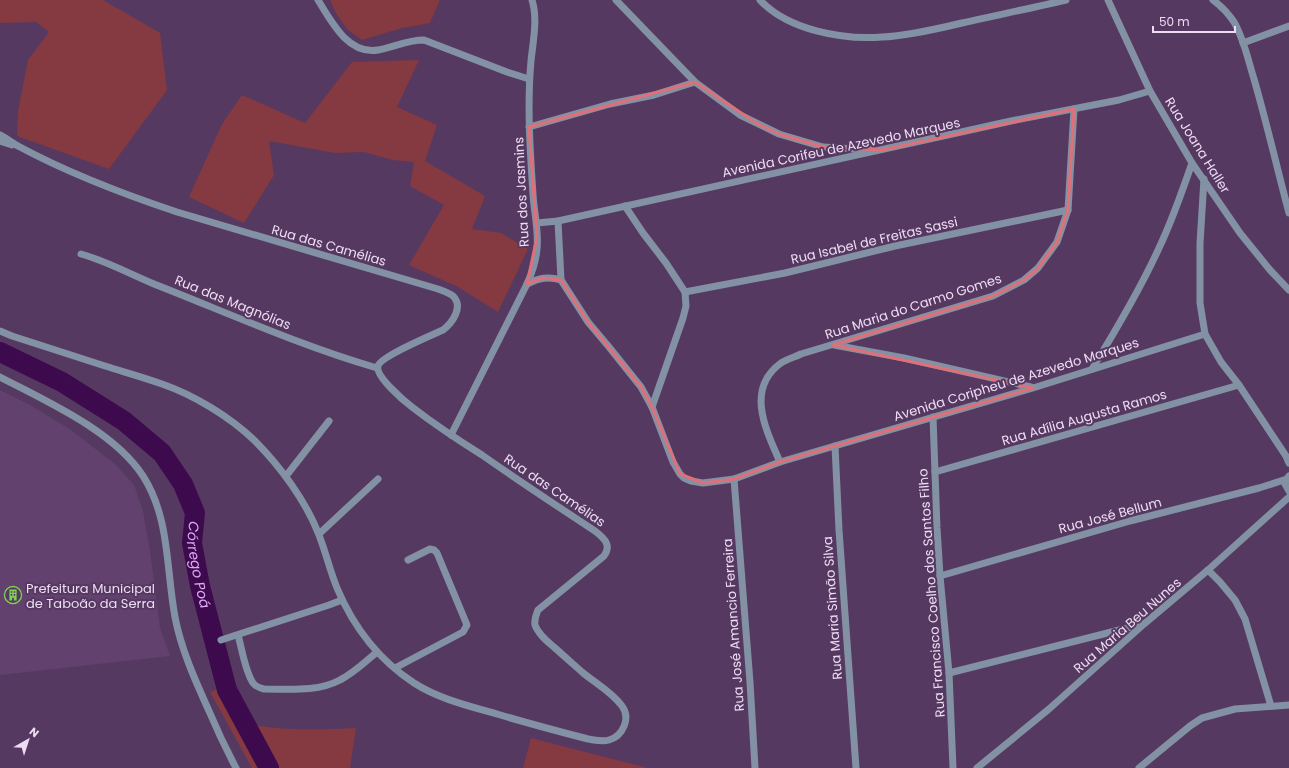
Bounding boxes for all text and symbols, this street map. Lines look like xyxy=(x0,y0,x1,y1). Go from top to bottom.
scale bar xyxy=(1153,8,1235,34)
text: 50 m xyxy=(1159,13,1190,30)
street label: Rua Joana Haller xyxy=(1160,94,1235,197)
street label: Avenida Corifeu de Azevedo Marques xyxy=(720,113,962,182)
street label: Rua dos Jasmins xyxy=(509,136,534,247)
street label: Rua Isabel de Freitas Sassi xyxy=(789,212,959,269)
street label: Rua das Camélias xyxy=(269,220,389,271)
street label: Rua Maria do Carmo Gomes xyxy=(822,269,1004,344)
street label: Rua das Magnólias xyxy=(172,270,294,335)
street label: Avenida Coripheu de Azevedo Marques xyxy=(891,333,1141,426)
street label: Rua Adília Augusta Ramos xyxy=(999,385,1169,450)
street label: Rua das Camélias xyxy=(500,449,609,532)
street label: Rua Francisco Coelho dos Santos Filho xyxy=(913,468,950,718)
street label: Rua José Bellum xyxy=(1056,493,1164,538)
water label: Córrego Poá xyxy=(182,520,215,611)
street label: Rua Maria Simão Silva xyxy=(818,536,847,680)
street label: Rua José Amancio Ferreira xyxy=(718,538,749,712)
street label: Rua Maria Beu Nunes xyxy=(1069,573,1185,678)
place label: Prefeitura Municipal de Taboão da Serra xyxy=(26,579,155,613)
building icon: Prefeitura Municipal de Taboão da Serra xyxy=(3,585,23,605)
north arrow xyxy=(8,720,48,760)
text: N xyxy=(26,723,43,741)

